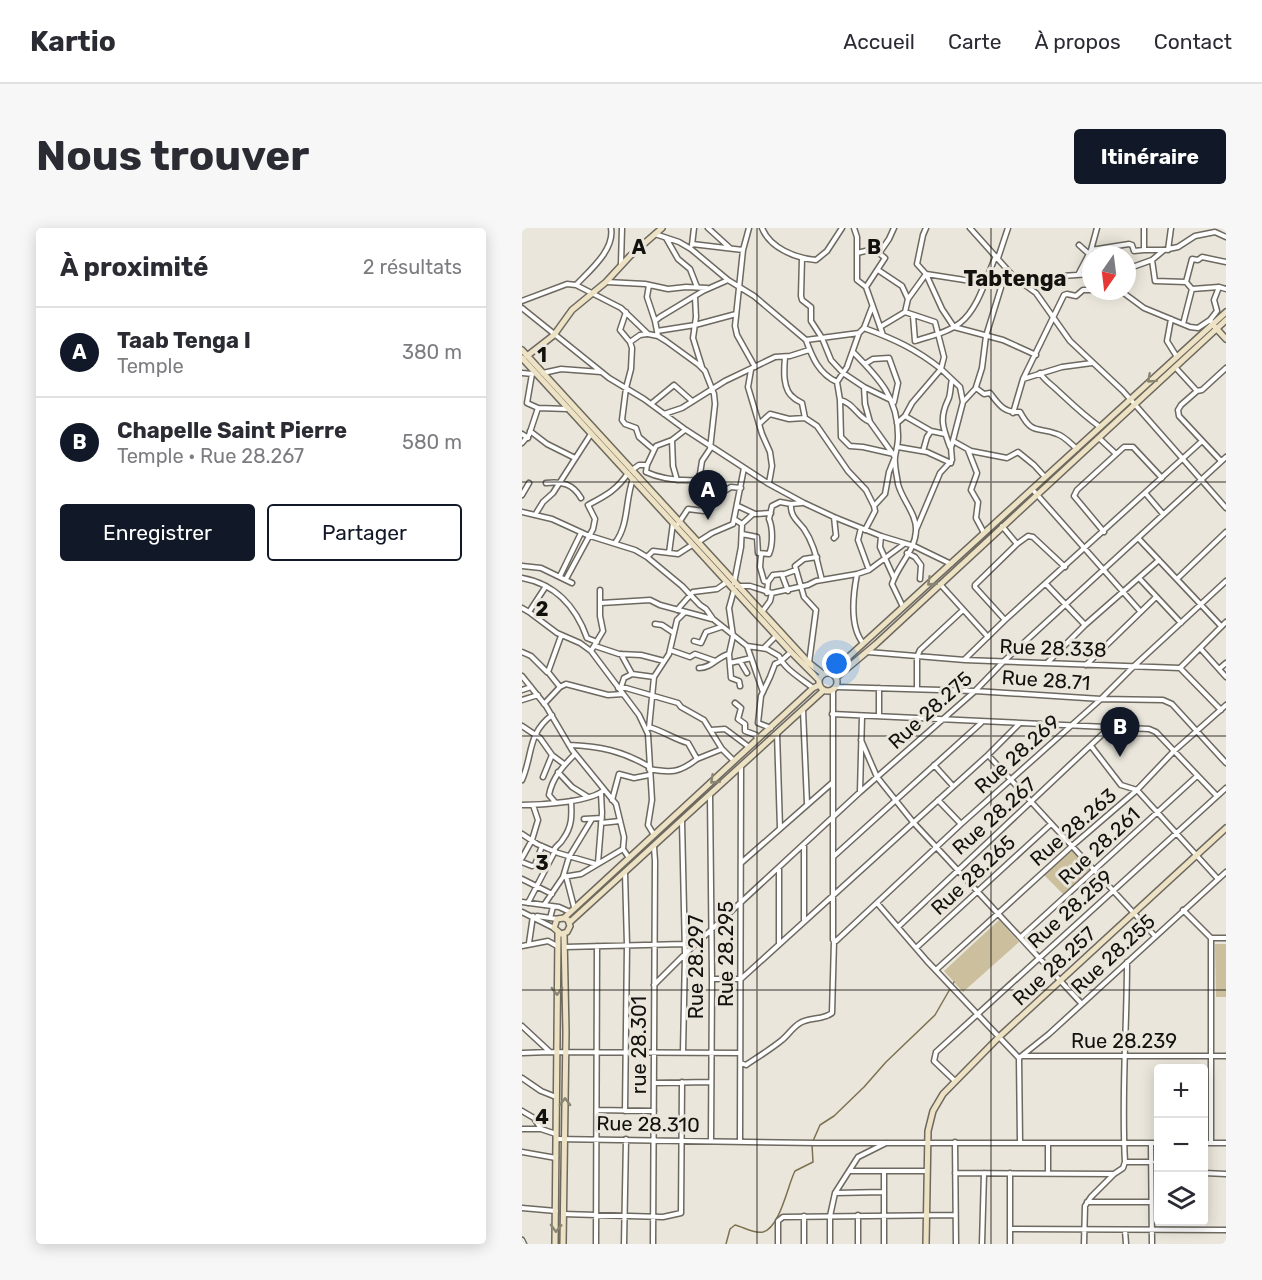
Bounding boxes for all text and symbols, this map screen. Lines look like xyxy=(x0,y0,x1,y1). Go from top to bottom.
text: Kartio xyxy=(30,25,116,58)
text: Accueil xyxy=(843,29,915,54)
text: Carte xyxy=(948,29,1001,54)
text: À propos xyxy=(1034,29,1121,54)
text: Contact xyxy=(1154,29,1232,54)
button: Itinéraire xyxy=(1074,129,1226,184)
text: Nous trouver xyxy=(36,131,309,181)
text: A xyxy=(632,235,647,259)
text: B xyxy=(867,235,881,259)
north arrow xyxy=(1082,246,1136,300)
text: À proximité xyxy=(60,252,209,283)
text: 2 résultats xyxy=(363,255,462,279)
district label: Tabtenga xyxy=(963,265,1067,292)
text: Taab Tenga I xyxy=(117,327,251,354)
text: A xyxy=(72,340,87,364)
text: 380 m xyxy=(402,340,462,364)
text: 1 xyxy=(537,343,547,367)
text: Temple xyxy=(117,354,184,378)
one-way arrow xyxy=(1148,372,1158,383)
text: Chapelle Saint Pierre xyxy=(117,417,347,444)
text: B xyxy=(72,430,87,454)
text: 580 m xyxy=(402,430,462,454)
text: Temple · Rue 28.267 xyxy=(117,444,304,468)
pin: A xyxy=(688,470,728,520)
button: Enregistrer xyxy=(60,504,255,561)
button: Partager xyxy=(267,504,462,561)
one-way arrow xyxy=(927,575,938,586)
text: 2 xyxy=(536,597,549,621)
street label: Rue 28.338 xyxy=(999,634,1107,662)
your location xyxy=(822,649,851,678)
street label: Rue 28.71 xyxy=(1001,665,1091,695)
street label: Rue 28.275 xyxy=(883,666,977,754)
pin: B xyxy=(1100,708,1140,757)
street label: Rue 28.269 xyxy=(970,710,1064,798)
street label: Rue 28.267 xyxy=(947,772,1041,860)
one-way arrow xyxy=(710,773,720,784)
street label: Rue 28.263 xyxy=(1025,783,1121,871)
street label: Rue 28.261 xyxy=(1053,802,1145,890)
street label: Rue 28.265 xyxy=(926,830,1020,920)
text: 3 xyxy=(535,851,549,875)
street label: Rue 28.259 xyxy=(1023,865,1117,953)
street label: Rue 28.295 xyxy=(714,901,738,1007)
street label: Rue 28.255 xyxy=(1066,909,1160,999)
street label: Rue 28.297 xyxy=(684,915,708,1019)
street label: Rue 28.257 xyxy=(1008,922,1100,1010)
one-way arrow xyxy=(551,987,563,996)
street label: rue 28.301 xyxy=(627,996,651,1094)
street label: Rue 28.239 xyxy=(1071,1029,1177,1053)
map controls xyxy=(1154,1064,1208,1226)
button: + xyxy=(1154,1064,1208,1118)
one-way arrow xyxy=(558,1097,571,1106)
text: 4 xyxy=(535,1105,549,1129)
street label: Rue 28.310 xyxy=(596,1111,700,1137)
button: − xyxy=(1154,1118,1208,1172)
button: layers xyxy=(1154,1172,1208,1226)
one-way arrow xyxy=(549,1224,562,1233)

